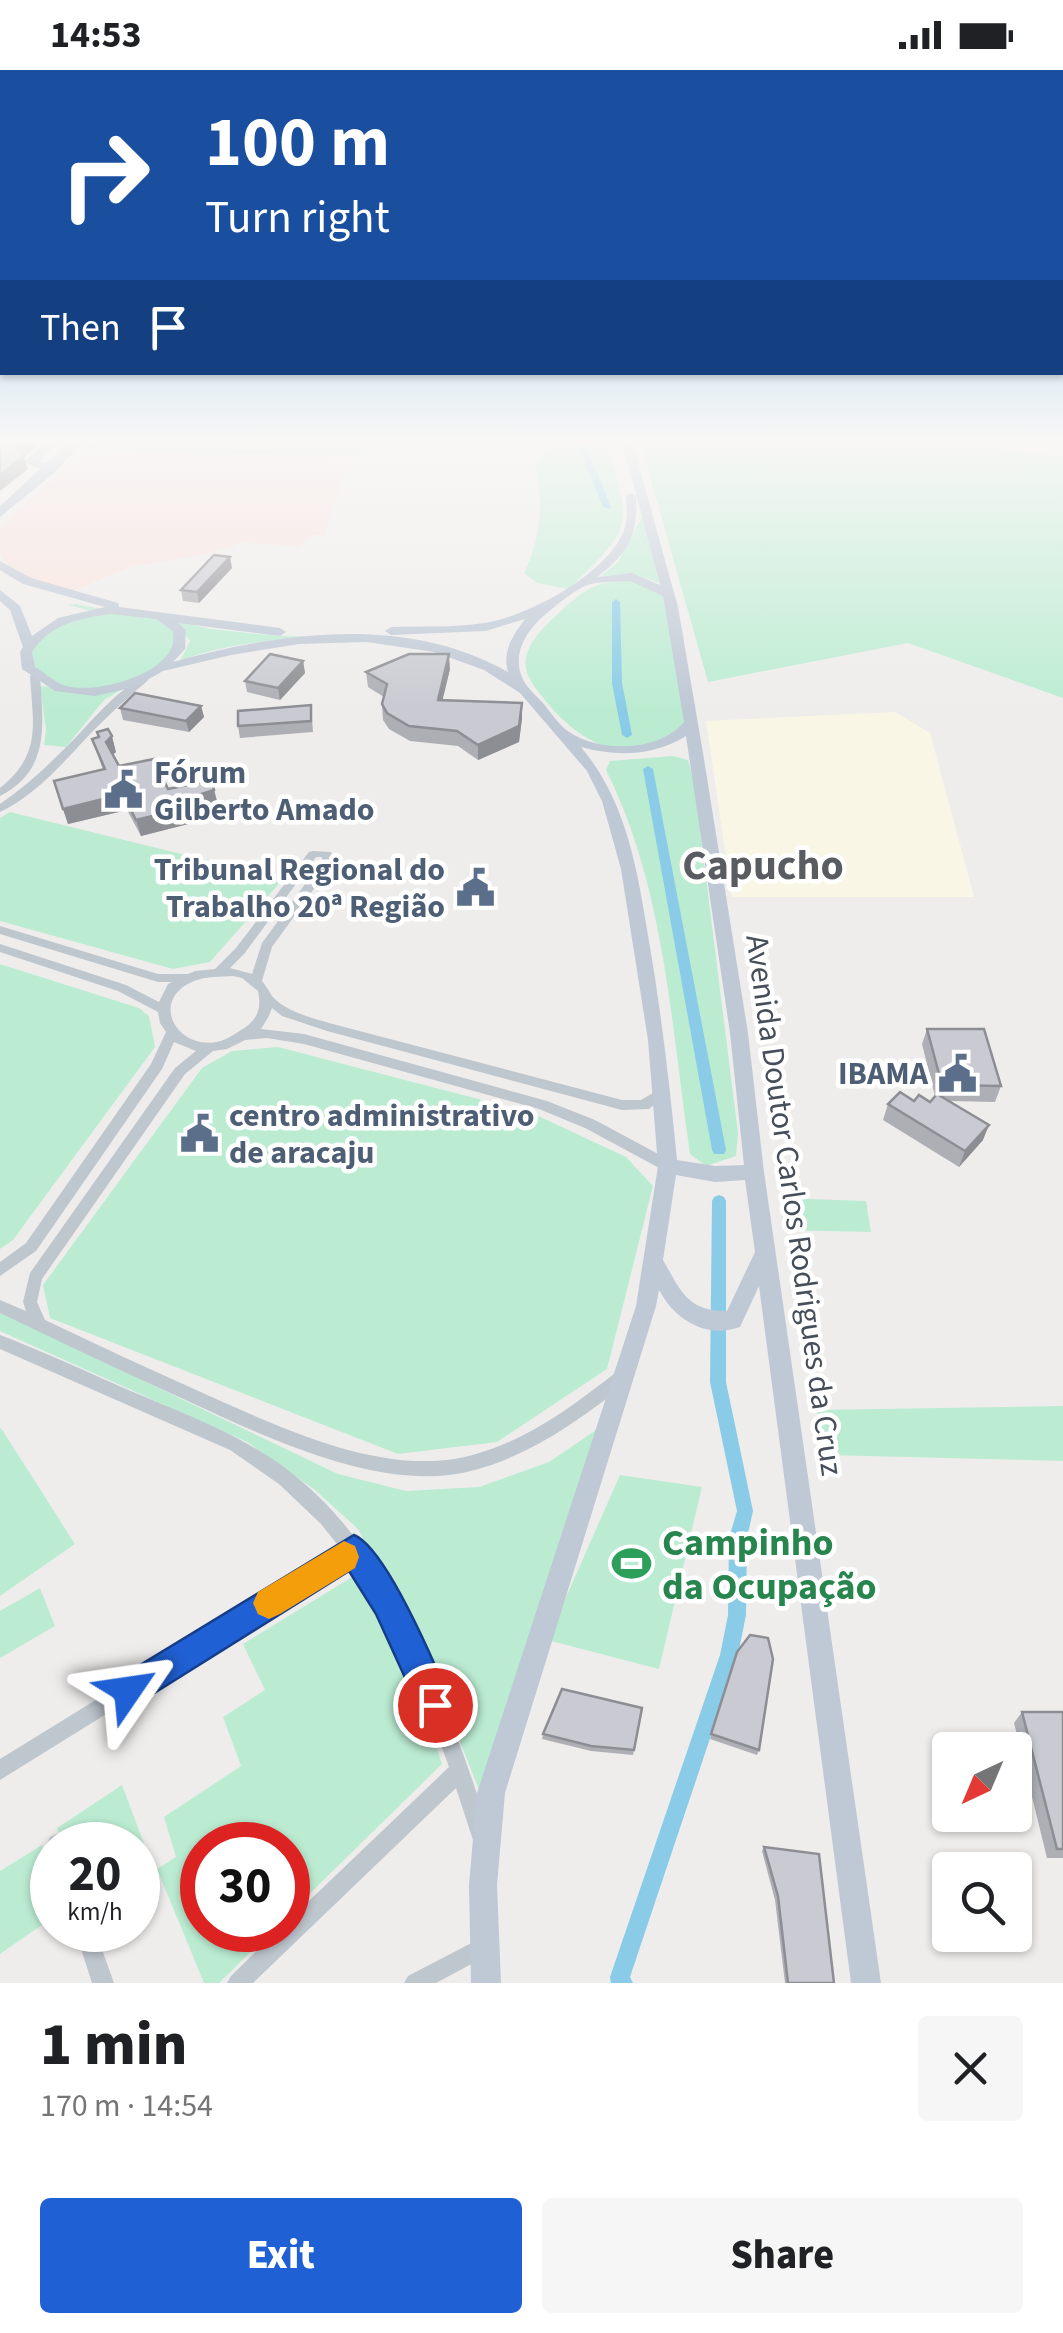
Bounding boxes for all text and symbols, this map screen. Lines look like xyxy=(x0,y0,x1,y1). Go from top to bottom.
text: 14:53 xyxy=(50,8,142,62)
text: 100 m xyxy=(205,93,390,193)
icon: right xyxy=(40,110,170,240)
text: Turn right xyxy=(205,186,390,250)
icon: arrive xyxy=(141,300,196,355)
text: Then xyxy=(40,301,121,355)
place label: Fórum Gilberto Amado xyxy=(154,750,375,833)
public building icon: Fórum Gilberto Amado xyxy=(103,769,145,811)
district label: Capucho xyxy=(682,836,844,896)
place label: Tribunal Regional do Trabalho 20ª Região xyxy=(154,847,445,930)
public building icon: Tribunal Regional do Trabalho 20ª Região xyxy=(454,866,496,908)
street label: Avenida Doutor Carlos Rodrigues da Cruz xyxy=(733,932,855,1479)
place label: IBAMA xyxy=(838,1051,929,1097)
public building icon: IBAMA xyxy=(937,1052,979,1094)
place label: centro administrativo de aracaju xyxy=(229,1093,535,1176)
public building icon: centro administrativo de aracaju xyxy=(178,1112,220,1154)
place label: Campinho da Ocupação xyxy=(662,1516,877,1614)
sports icon: Campinho da Ocupação xyxy=(611,1543,653,1585)
position arrow xyxy=(76,1638,180,1742)
pin xyxy=(393,1663,478,1748)
icon: arrive xyxy=(408,1678,463,1733)
north arrow xyxy=(932,1732,1032,1832)
map controls xyxy=(932,1732,1032,1952)
speed limit sign: 30 xyxy=(180,1822,310,1952)
text: 20 xyxy=(69,1839,121,1910)
button: search xyxy=(932,1852,1032,1952)
text: km/h xyxy=(67,1894,123,1930)
text: 1 min xyxy=(40,2003,187,2088)
button: close xyxy=(918,2016,1023,2121)
text: 170 m · 14:54 xyxy=(40,2083,213,2129)
button: Exit xyxy=(40,2198,522,2313)
button: Share xyxy=(542,2198,1023,2313)

